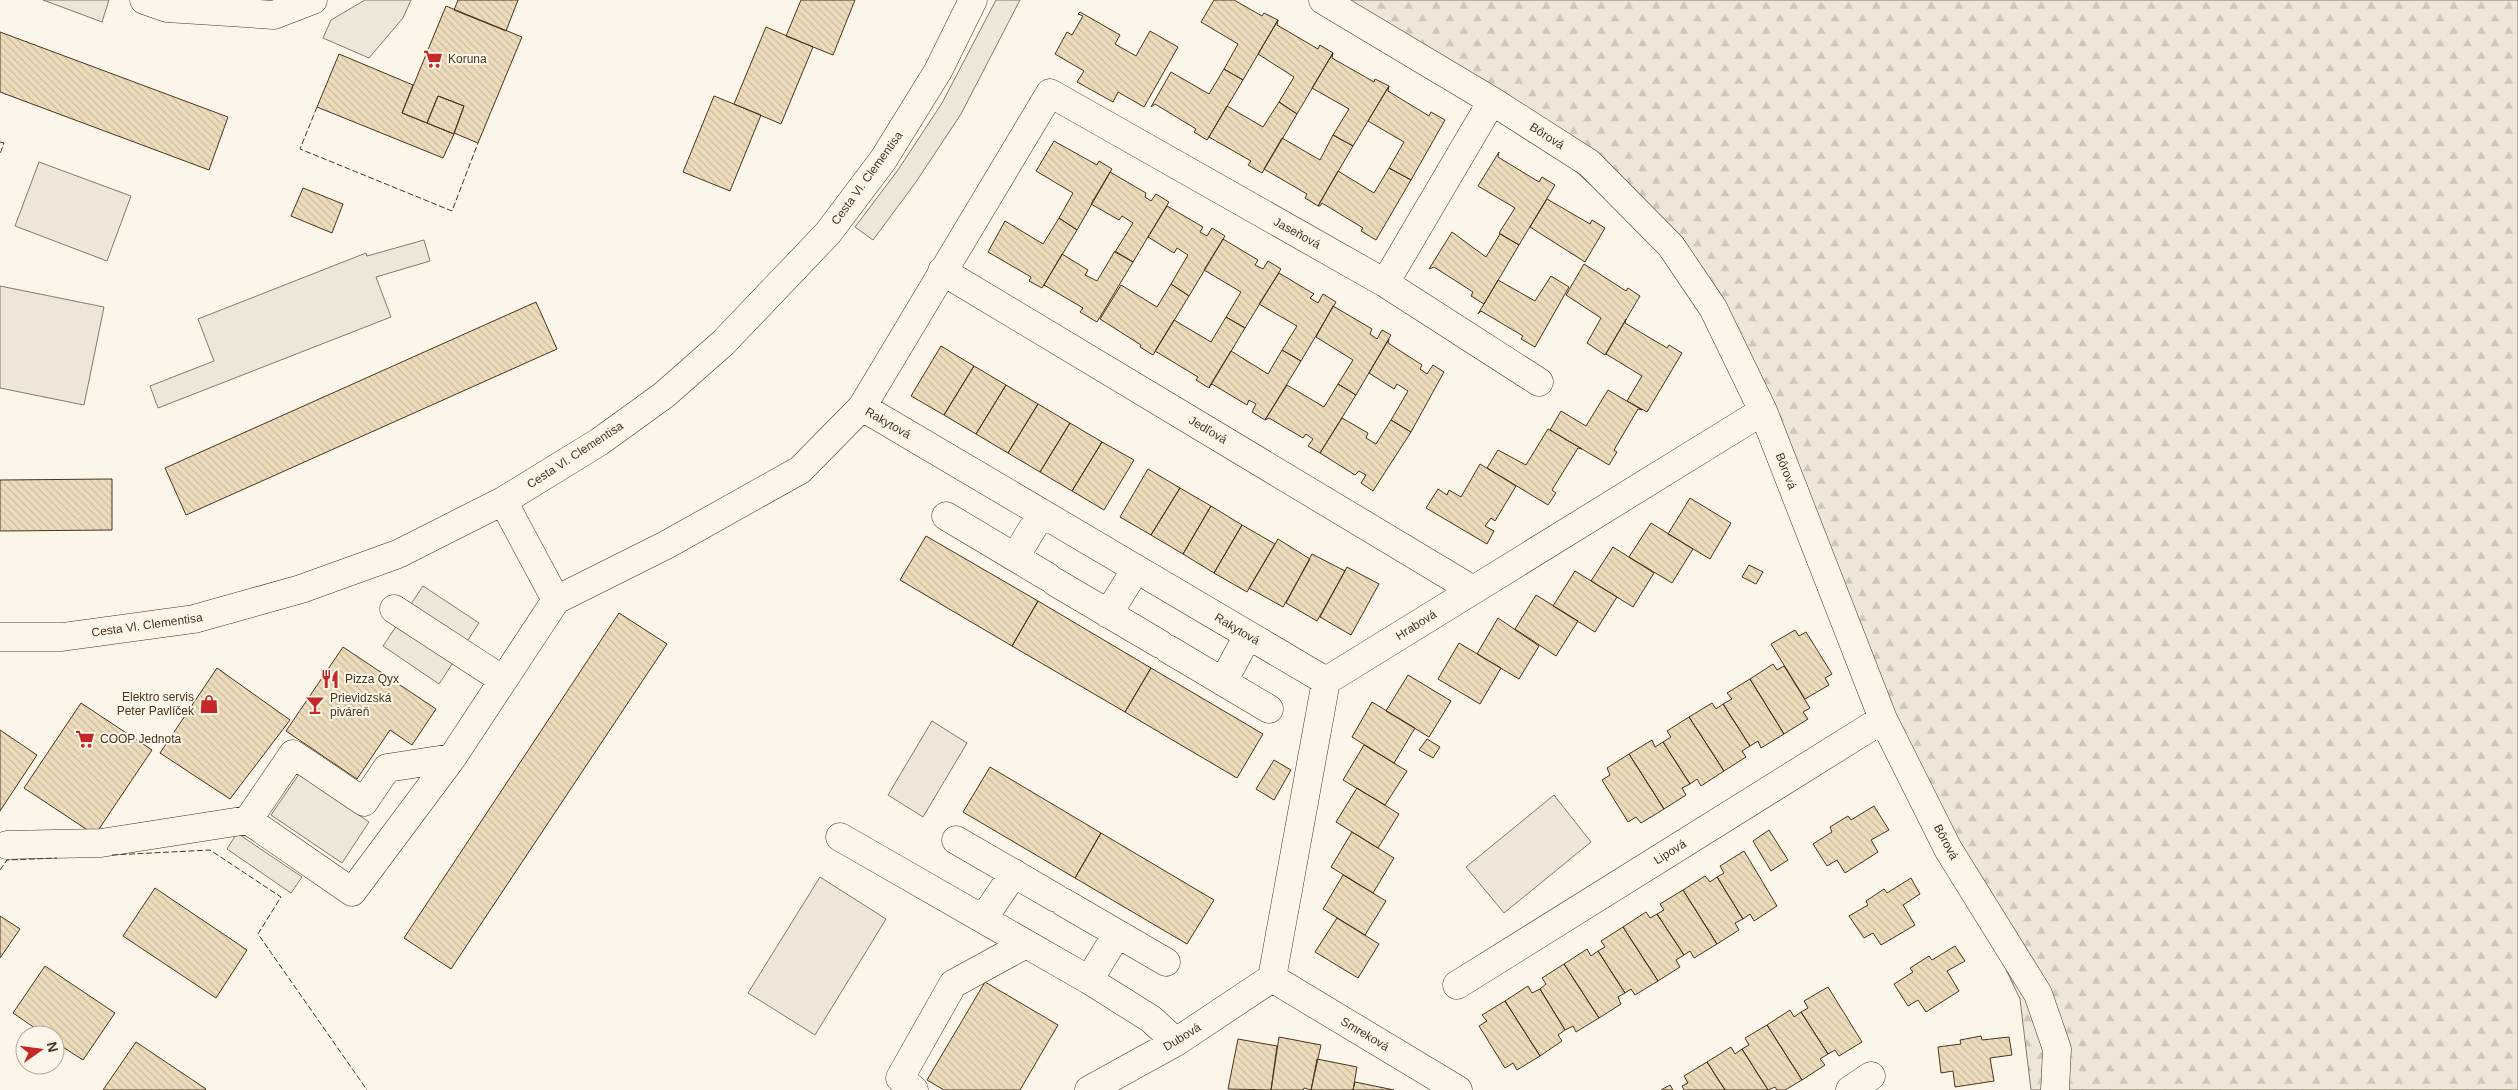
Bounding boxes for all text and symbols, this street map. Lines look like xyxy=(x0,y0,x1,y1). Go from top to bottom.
supermarket icon: Koruna xyxy=(422,48,444,70)
place label: Koruna xyxy=(448,52,487,66)
street label: Bôrová xyxy=(1527,120,1567,152)
street label: Cesta Vl. Clementisa xyxy=(828,128,906,227)
street label: Jaseňová xyxy=(1271,214,1323,252)
street label: Rakytová xyxy=(863,404,913,442)
street label: Jedľová xyxy=(1186,413,1230,447)
street label: Cesta Vl. Clementisa xyxy=(524,418,626,491)
street label: Bôrová xyxy=(1773,451,1799,492)
street label: Hrabová xyxy=(1393,607,1439,643)
street label: Cesta Vl. Clementisa xyxy=(91,610,204,640)
street label: Rakytová xyxy=(1212,610,1262,648)
restaurant icon: Pizza Qyx xyxy=(319,668,341,690)
place label: Pizza Qyx xyxy=(345,672,399,686)
place label: Elektro servis Peter Pavlíček xyxy=(117,690,195,718)
place label: Prievidzská piváreň xyxy=(330,691,392,719)
shop icon: Elektro servis Peter Pavlíček xyxy=(198,693,220,715)
bar icon: Prievidzská piváreň xyxy=(304,694,326,716)
supermarket icon: COOP Jednota xyxy=(74,728,96,750)
place label: COOP Jednota xyxy=(100,732,181,746)
street label: Bôrová xyxy=(1931,822,1961,862)
street label: Lipová xyxy=(1651,837,1689,867)
street label: Smreková xyxy=(1338,1014,1392,1054)
street label: Dubová xyxy=(1161,1020,1204,1054)
north arrow xyxy=(15,1025,65,1075)
text: N xyxy=(44,1040,62,1054)

